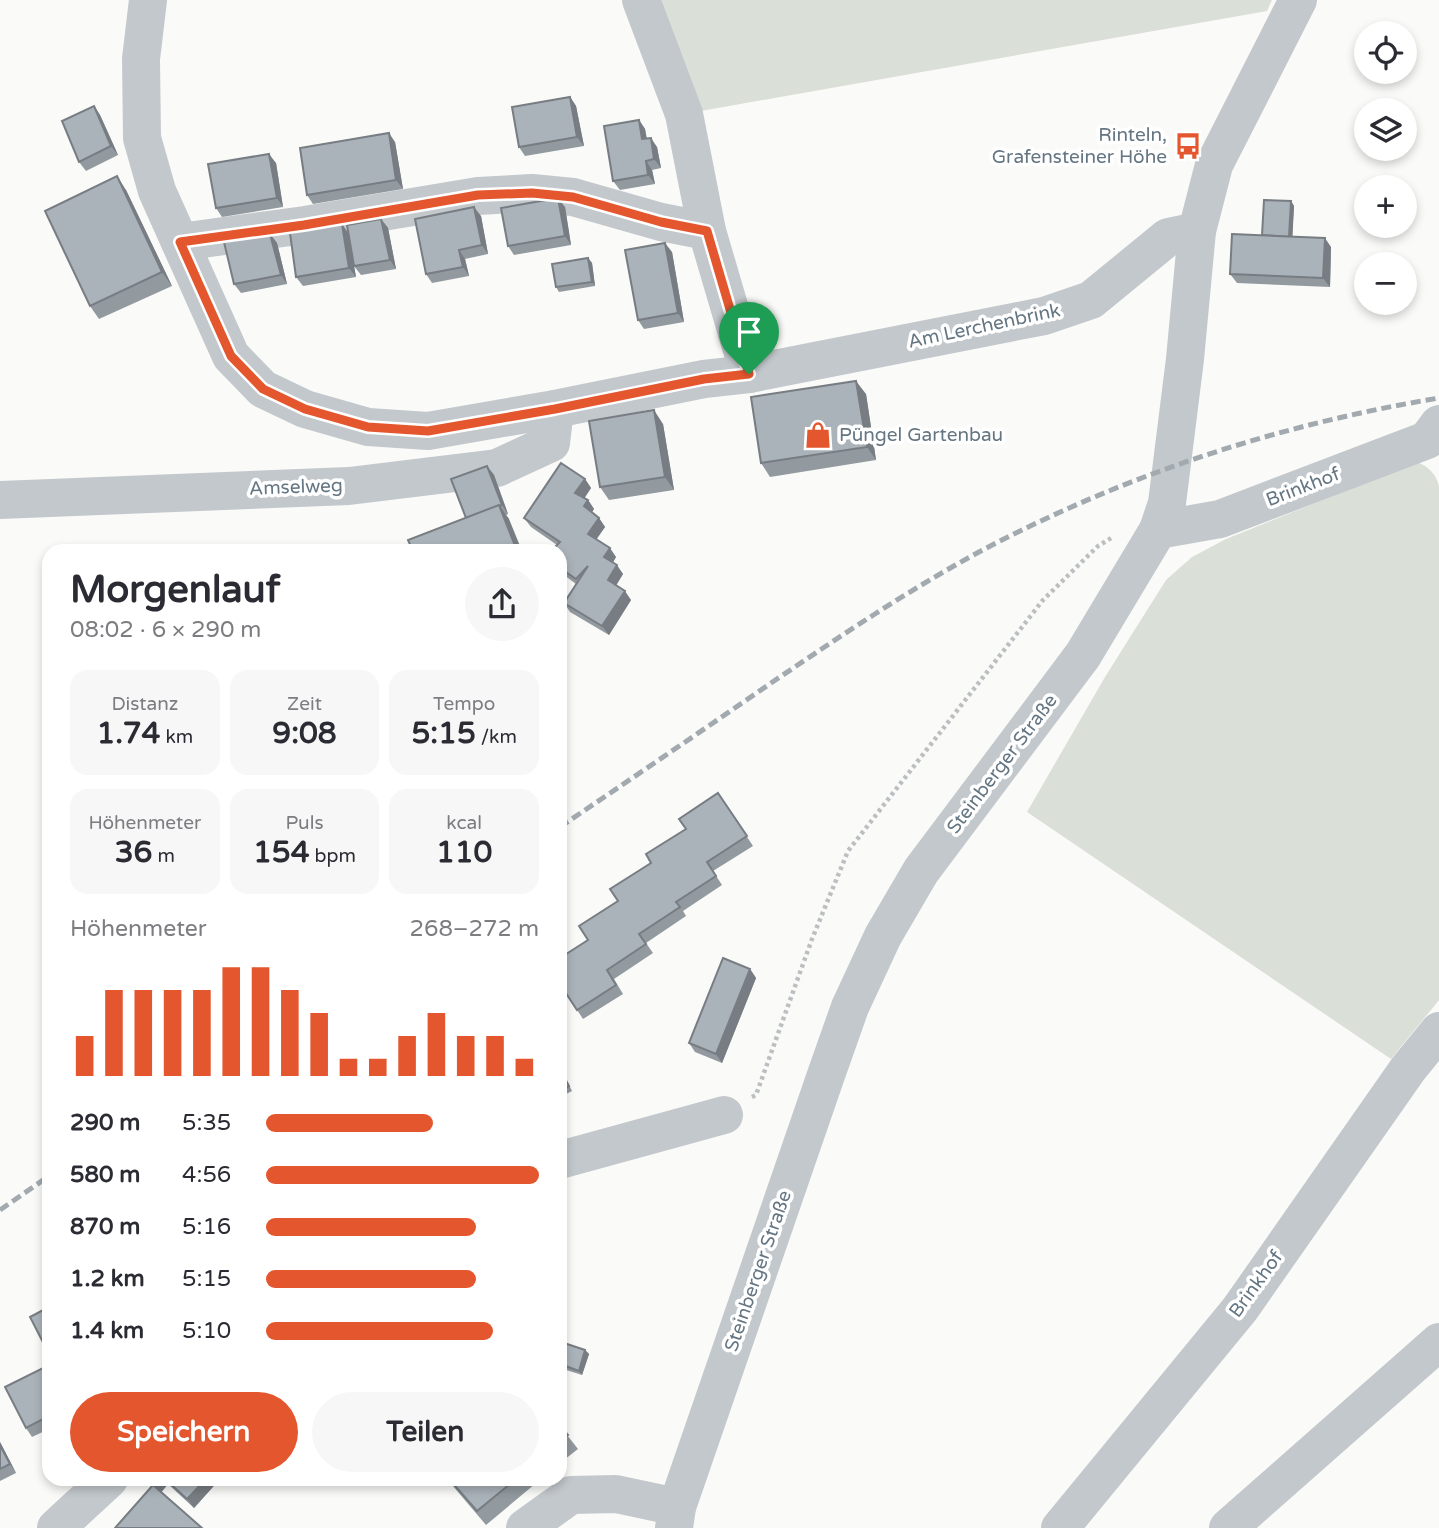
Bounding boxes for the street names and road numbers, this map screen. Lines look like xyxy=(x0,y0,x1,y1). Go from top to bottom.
street label: Am Lerchenbrink xyxy=(906,299,1062,353)
street label: Brinkhof xyxy=(1263,463,1344,511)
street label: Amselweg xyxy=(249,474,343,500)
street label: Steinberger Straße xyxy=(942,690,1062,838)
street label: Steinberger Straße xyxy=(720,1188,796,1354)
street label: Brinkhof xyxy=(1224,1246,1288,1322)

